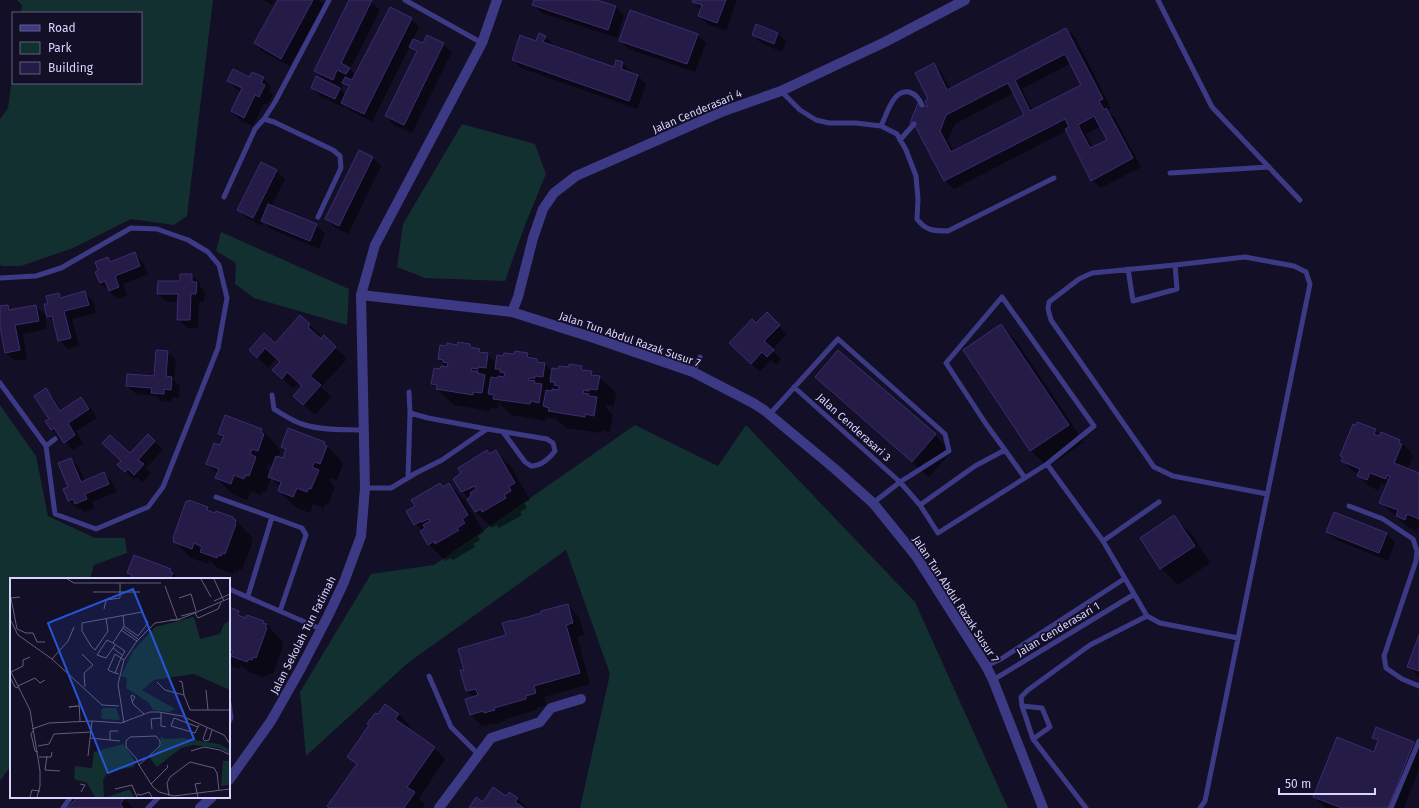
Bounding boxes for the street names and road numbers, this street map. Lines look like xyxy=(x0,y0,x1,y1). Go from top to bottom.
street label: Jalan Cenderasari 4 xyxy=(651,87,744,136)
street label: Jalan Tun Abdul Razak Susur 7 xyxy=(558,309,702,370)
street label: Jalan Cenderasari 3 xyxy=(814,391,893,464)
street label: Jalan Tun Abdul Razak Susur 7 xyxy=(910,534,1002,665)
street label: Jalan Sekolah Tun Fatimah xyxy=(268,574,339,696)
street label: Jalan Cenderasari 1 xyxy=(1014,600,1102,659)

